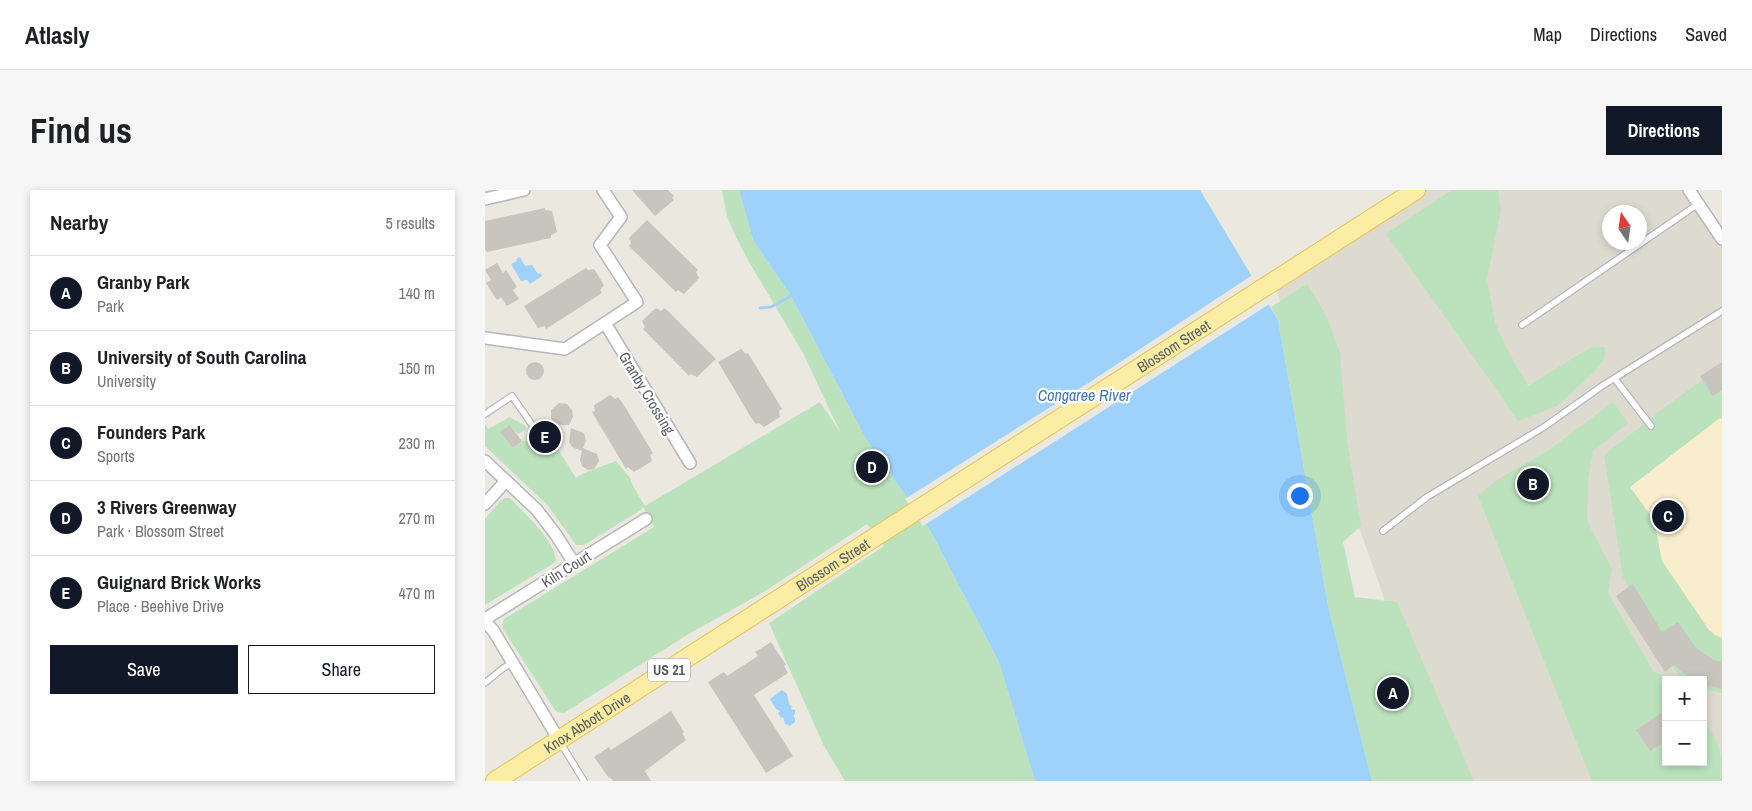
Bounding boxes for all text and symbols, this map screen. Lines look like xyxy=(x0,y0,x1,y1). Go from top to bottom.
text: Atlasly xyxy=(25,19,90,51)
text: Map xyxy=(1533,22,1562,47)
text: Directions xyxy=(1590,22,1657,47)
text: Saved xyxy=(1685,22,1727,47)
button: Directions xyxy=(1606,106,1722,155)
text: Find us xyxy=(30,107,132,154)
north arrow xyxy=(1602,205,1647,250)
text: Nearby xyxy=(50,208,108,237)
text: 5 results xyxy=(385,212,435,234)
text: Granby Park xyxy=(97,269,190,295)
text: A xyxy=(61,282,71,304)
text: 140 m xyxy=(399,282,435,304)
text: Park xyxy=(97,295,124,317)
street label: Blossom Street xyxy=(1133,314,1215,377)
text: University of South Carolina xyxy=(97,344,307,370)
street label: Granby Crossing xyxy=(614,348,680,438)
text: B xyxy=(61,357,71,379)
text: 150 m xyxy=(399,357,435,379)
text: University xyxy=(97,370,156,392)
water label: Congaree River xyxy=(1038,384,1131,406)
pin: E xyxy=(529,418,561,456)
text: Founders Park xyxy=(97,419,205,445)
text: C xyxy=(61,432,71,454)
text: 230 m xyxy=(399,432,435,454)
text: Sports xyxy=(97,445,135,467)
pin: D xyxy=(856,448,888,486)
pin: B xyxy=(1517,465,1549,503)
your location xyxy=(1287,483,1313,509)
text: 3 Rivers Greenway xyxy=(97,494,236,520)
pin: C xyxy=(1652,497,1684,535)
text: D xyxy=(61,507,71,529)
text: 270 m xyxy=(399,507,435,529)
text: Park · Blossom Street xyxy=(97,520,224,542)
street label: Blossom Street xyxy=(792,533,874,596)
street label: Kiln Court xyxy=(537,545,595,592)
text: Guignard Brick Works xyxy=(97,569,261,595)
text: E xyxy=(62,582,70,604)
text: 470 m xyxy=(399,582,435,604)
text: Place · Beehive Drive xyxy=(97,595,224,617)
button: Save xyxy=(50,645,238,694)
button: Share xyxy=(248,645,435,694)
road number: US 21 xyxy=(648,658,690,682)
pin: A xyxy=(1377,674,1409,712)
map controls xyxy=(1662,676,1707,766)
button: + xyxy=(1662,676,1707,721)
street label: Knox Abbott Drive xyxy=(539,686,634,758)
button: − xyxy=(1662,721,1707,766)

